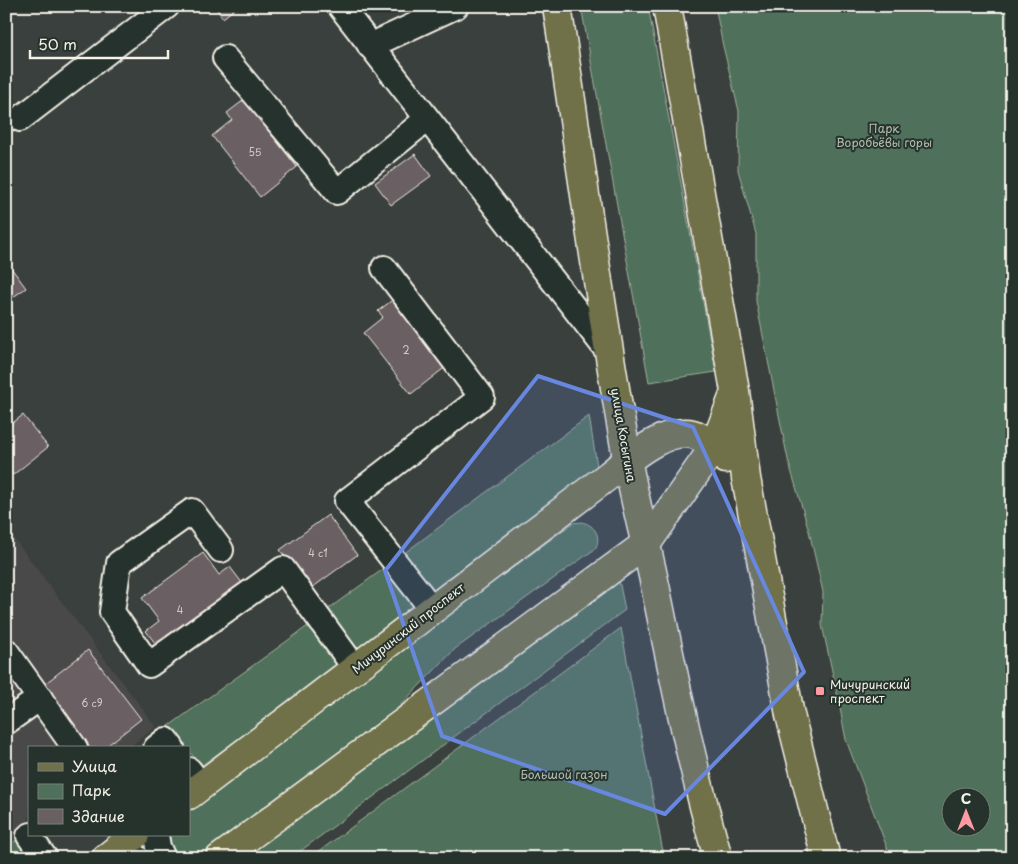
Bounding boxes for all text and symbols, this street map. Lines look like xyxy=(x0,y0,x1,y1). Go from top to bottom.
scale bar xyxy=(30,28,168,60)
text: 50 m xyxy=(38,32,77,55)
park label: Парк Воробьёвы горы xyxy=(836,119,932,151)
house number: 55 xyxy=(249,144,262,159)
house number: 2 xyxy=(402,342,410,357)
street label: улица Косыгина xyxy=(607,387,641,484)
house number: 4 с1 xyxy=(308,545,328,560)
street label: Мичуринский проспект xyxy=(348,578,468,678)
house number: 4 xyxy=(177,602,184,617)
place label: Мичуринский проспект xyxy=(830,675,910,707)
marker: Мичуринский проспект xyxy=(814,685,826,697)
house number: 6 с9 xyxy=(81,695,103,710)
legend xyxy=(28,746,190,836)
text: Улица xyxy=(72,754,117,777)
park label: Большой газон xyxy=(520,765,608,783)
text: Парк xyxy=(72,778,111,801)
north arrow xyxy=(940,786,990,836)
text: С xyxy=(961,788,971,809)
text: Здание xyxy=(72,804,125,827)

